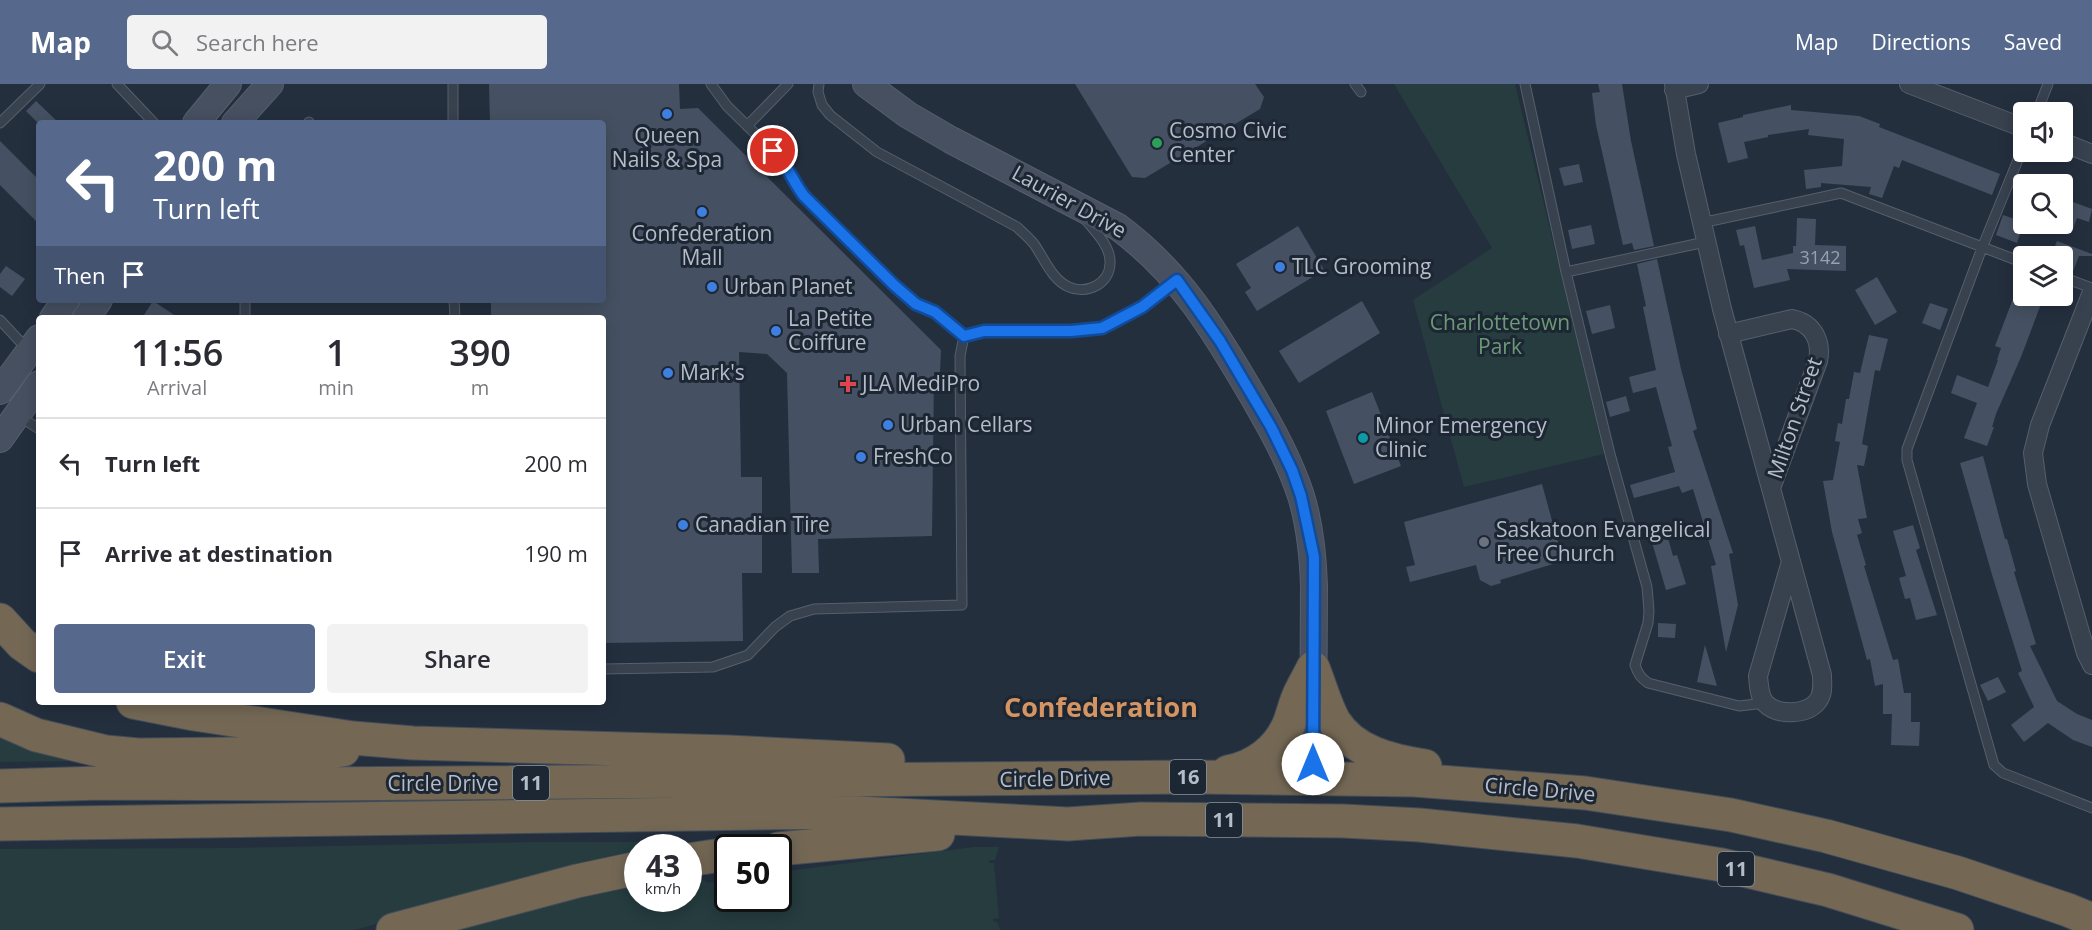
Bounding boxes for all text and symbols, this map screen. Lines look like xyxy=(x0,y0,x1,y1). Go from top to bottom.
search box xyxy=(127,15,547,69)
text: Map xyxy=(30,23,91,61)
icon: search xyxy=(148,26,181,59)
text: Search here xyxy=(196,27,319,57)
text: Map xyxy=(1795,28,1838,56)
text: Directions xyxy=(1871,28,1971,56)
text: Saved xyxy=(2004,28,2062,56)
map controls xyxy=(2013,102,2073,306)
button: sound xyxy=(2013,102,2073,162)
marker: Queen Nails & Spa xyxy=(660,107,674,121)
place label: Cosmo Civic Center xyxy=(1169,116,1287,168)
place label: Queen Nails & Spa xyxy=(612,121,722,173)
pin xyxy=(747,125,798,176)
icon: arrive xyxy=(756,134,789,167)
text: 200 m xyxy=(153,136,277,193)
marker: Cosmo Civic Center xyxy=(1150,136,1164,150)
icon: left xyxy=(54,144,132,222)
street label: Laurier Drive xyxy=(1007,158,1132,244)
button: search xyxy=(2013,174,2073,234)
text: Turn left xyxy=(153,190,260,227)
marker: Confederation Mall xyxy=(695,205,709,219)
place label: Confederation Mall xyxy=(632,219,772,271)
house number: 3142 xyxy=(1799,245,1841,269)
button: layers xyxy=(2013,246,2073,306)
place label: TLC Grooming xyxy=(1292,252,1431,280)
icon: arrive xyxy=(117,258,150,291)
text: Then xyxy=(54,260,105,290)
marker: TLC Grooming xyxy=(1273,260,1287,274)
place label: Urban Planet xyxy=(724,272,853,300)
marker: Urban Planet xyxy=(705,280,719,294)
place label: La Petite Coiffure xyxy=(788,304,873,356)
park label: Charlottetown Park xyxy=(1430,308,1570,360)
marker: La Petite Coiffure xyxy=(769,324,783,338)
text: 11:56 xyxy=(131,328,223,377)
text: 1 xyxy=(326,328,347,377)
text: 390 xyxy=(449,328,511,377)
street label: Milton Street xyxy=(1760,353,1828,482)
place label: Mark's xyxy=(680,358,745,386)
marker: Mark's xyxy=(661,366,675,380)
place label: JLA MediPro xyxy=(860,369,980,397)
text: Arrival xyxy=(147,374,207,401)
text: min xyxy=(318,374,354,401)
text: m xyxy=(471,374,489,401)
marker: JLA MediPro xyxy=(839,375,857,393)
place label: Urban Cellars xyxy=(900,410,1033,438)
place label: Minor Emergency Clinic xyxy=(1375,411,1547,463)
marker: Urban Cellars xyxy=(881,418,895,432)
marker: Minor Emergency Clinic xyxy=(1356,431,1370,445)
place label: FreshCo xyxy=(873,442,953,470)
icon: left xyxy=(54,447,87,480)
text: Turn left xyxy=(105,448,200,478)
text: 200 m xyxy=(524,448,588,478)
marker: FreshCo xyxy=(854,450,868,464)
place label: Canadian Tire xyxy=(695,510,830,538)
place label: Saskatoon Evangelical Free Church xyxy=(1496,515,1711,567)
marker: Canadian Tire xyxy=(676,518,690,532)
marker: Saskatoon Evangelical Free Church xyxy=(1477,535,1491,549)
icon: arrive xyxy=(54,537,87,570)
text: Arrive at destination xyxy=(105,538,333,568)
text: 190 m xyxy=(524,538,588,568)
button: Exit xyxy=(54,624,315,693)
button: Share xyxy=(327,624,588,693)
district label: Confederation xyxy=(1004,688,1198,725)
position arrow xyxy=(1281,732,1345,796)
road number: 16 xyxy=(1170,760,1206,794)
street label: Circle Drive xyxy=(999,763,1111,793)
road number: 11 xyxy=(513,766,549,800)
street label: Circle Drive xyxy=(387,769,499,797)
street label: Circle Drive xyxy=(1484,770,1597,808)
road number: 11 xyxy=(1206,803,1242,837)
speed limit sign: 50 xyxy=(714,834,792,912)
text: 43 xyxy=(646,845,680,886)
road number: 11 xyxy=(1718,852,1754,886)
text: km/h xyxy=(645,878,681,898)

